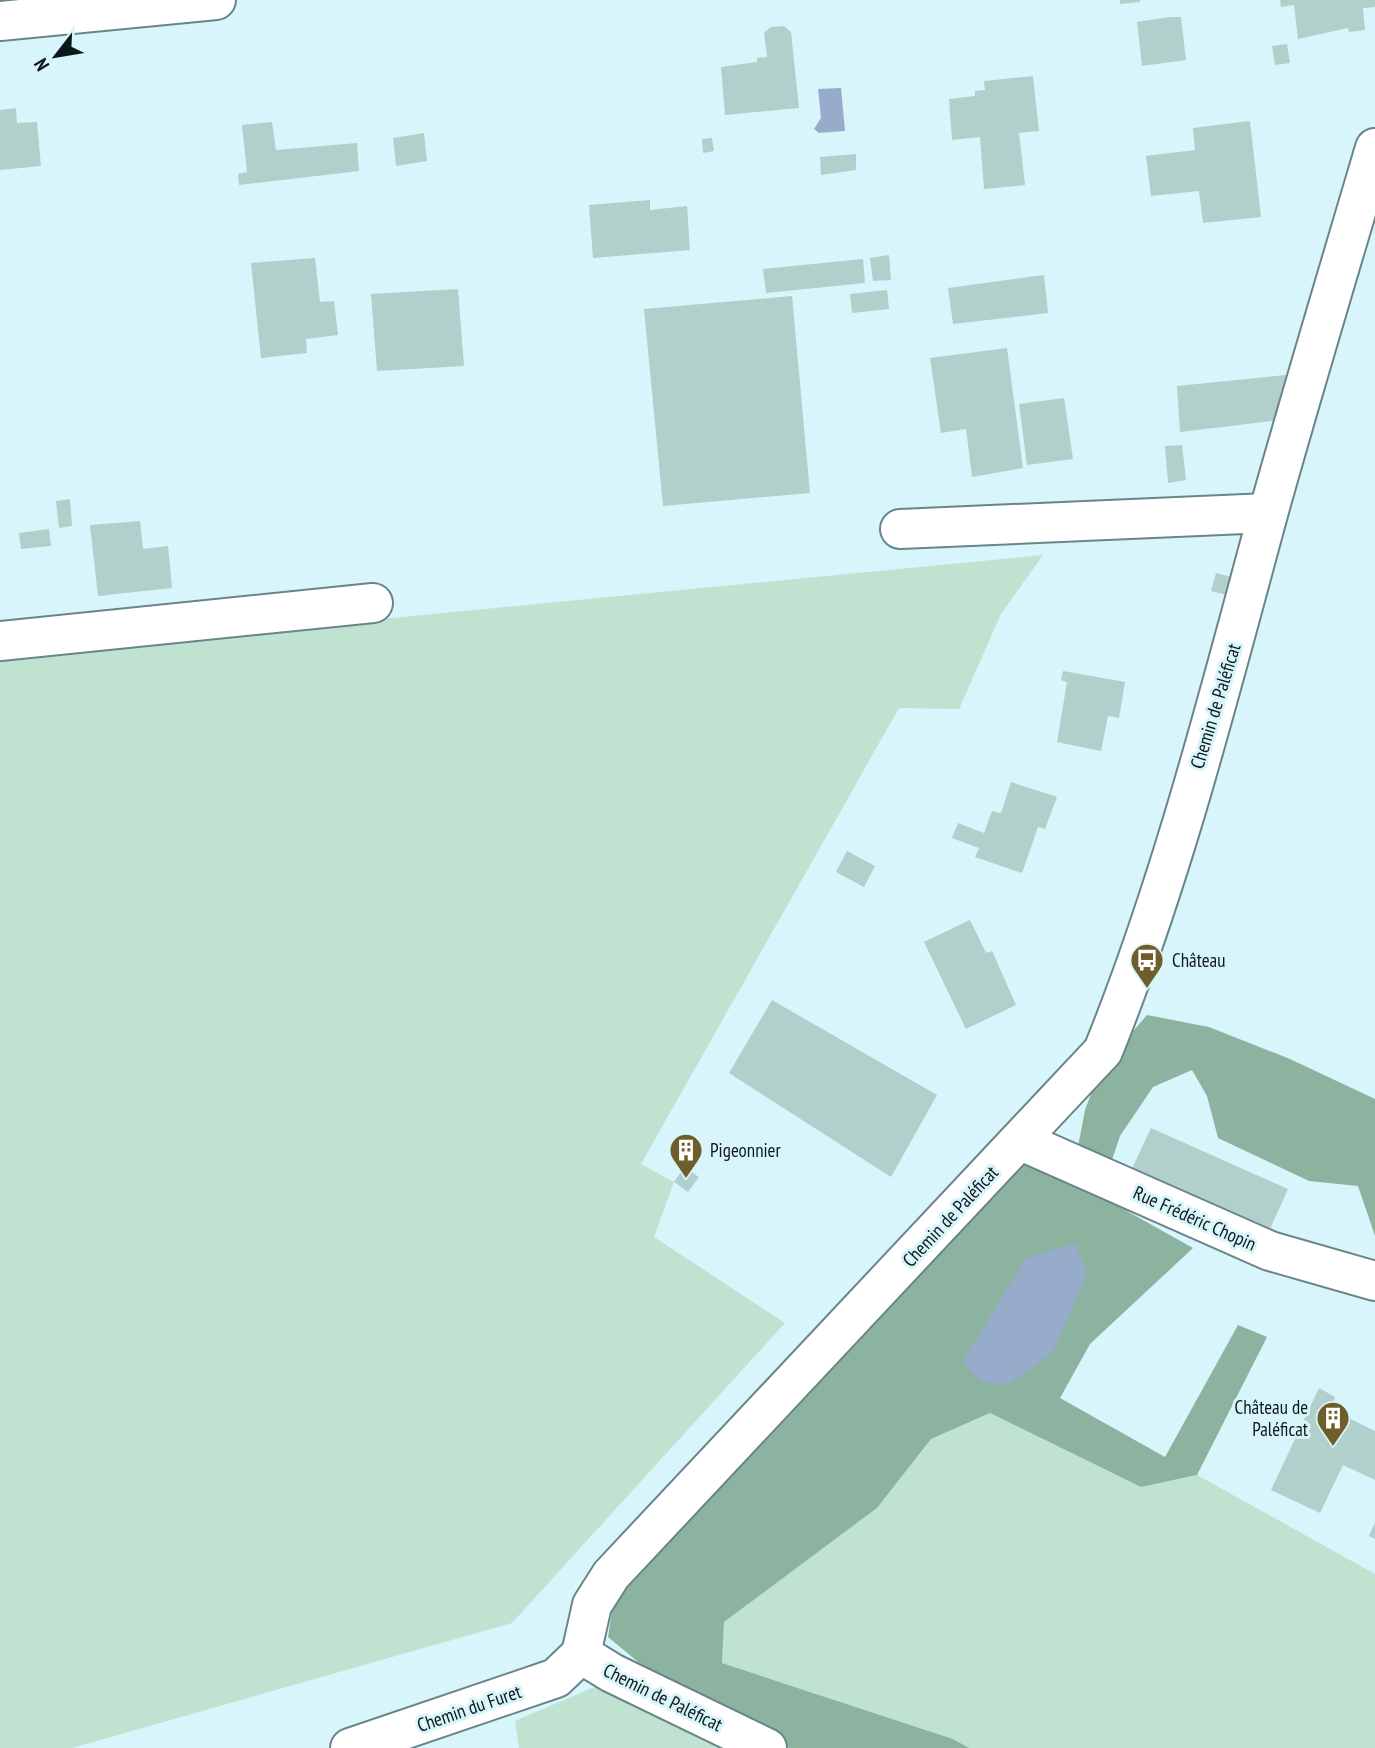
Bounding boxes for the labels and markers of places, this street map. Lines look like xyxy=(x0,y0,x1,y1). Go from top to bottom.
bus stop icon: Château xyxy=(1128,941,1166,990)
place label: Château xyxy=(1172,948,1225,972)
building icon: Pigeonnier xyxy=(667,1131,705,1180)
place label: Pigeonnier xyxy=(710,1138,781,1162)
place label: Château de Paléficat xyxy=(1234,1395,1309,1441)
building icon: Château de Paléficat xyxy=(1314,1399,1352,1448)

